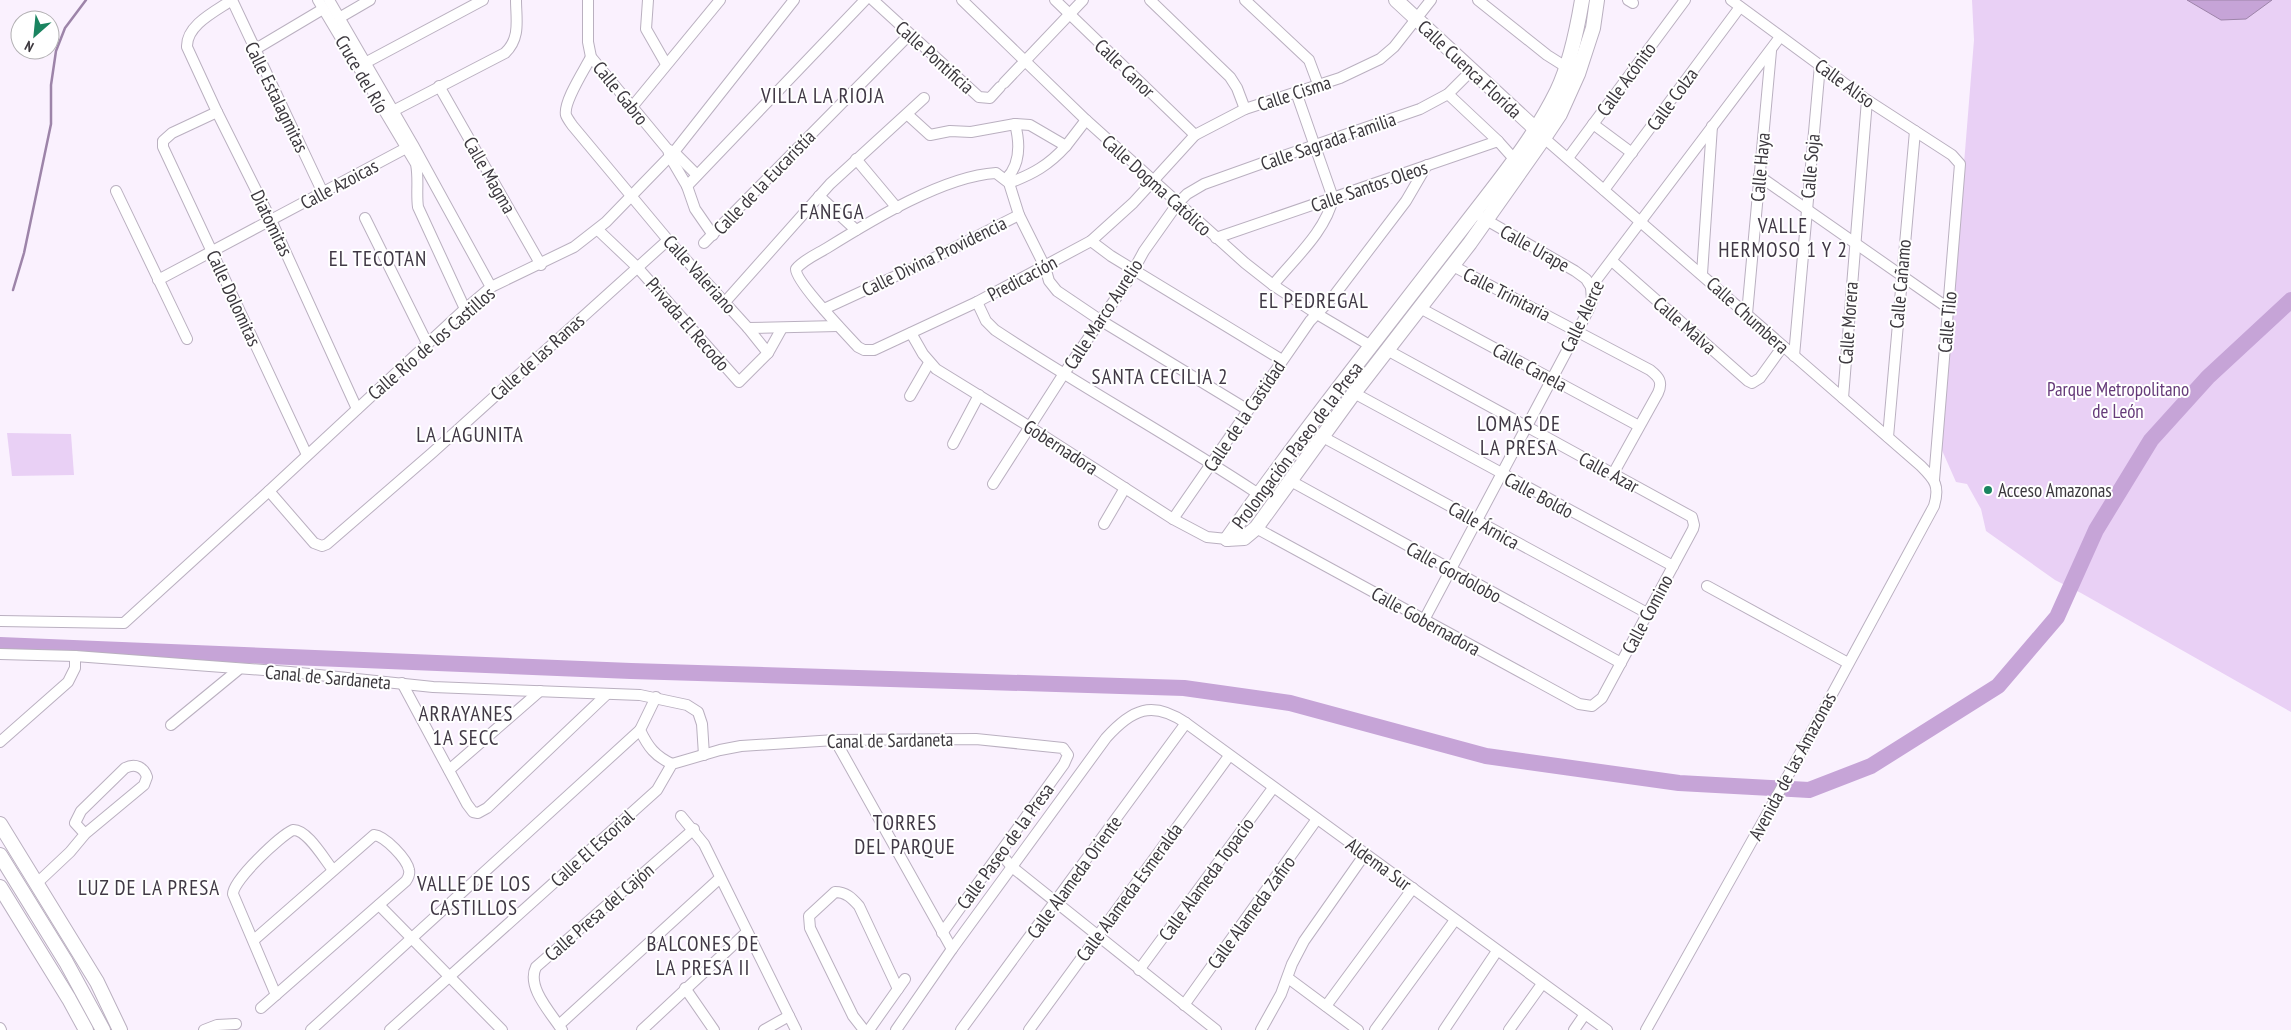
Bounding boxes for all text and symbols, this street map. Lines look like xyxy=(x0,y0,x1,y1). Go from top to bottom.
north arrow xyxy=(10,10,60,60)
street label: Calle Pontificia xyxy=(891,15,979,99)
street label: Calle Cuenca Florida xyxy=(1413,15,1527,123)
street label: Cruce del Río xyxy=(330,31,394,117)
street label: Calle Canor xyxy=(1090,33,1161,103)
text: N xyxy=(22,37,37,56)
street label: Calle Acónito xyxy=(1591,37,1661,121)
street label: Calle Estalagmitas xyxy=(240,38,314,156)
street label: Calle Aliso xyxy=(1810,53,1880,113)
street label: Calle Gabro xyxy=(588,56,654,130)
street label: Calle Colza xyxy=(1641,63,1703,135)
street label: Calle Cisma xyxy=(1254,70,1334,116)
district label: VILLA LA RIOJA xyxy=(760,82,885,109)
street label: Calle Sagrada Familia xyxy=(1257,107,1399,175)
street label: Calle de la Eucaristía xyxy=(708,125,820,239)
street label: Calle Dogma Católico xyxy=(1097,129,1217,241)
street label: Calle Haya xyxy=(1745,131,1775,203)
street label: Calle Magma xyxy=(458,132,522,218)
street label: Calle Soja xyxy=(1795,133,1825,199)
street label: Calle Azoicas xyxy=(296,154,382,214)
street label: Calle Santos Oleos xyxy=(1308,155,1430,217)
street label: Diatomitas xyxy=(246,186,298,260)
district label: FANEGA xyxy=(799,198,865,225)
street label: Calle Divina Providencia xyxy=(858,211,1010,301)
district label: VALLE HERMOSO 1 Y 2 xyxy=(1718,212,1848,263)
street label: Calle Urape xyxy=(1496,219,1574,277)
street label: Calle Valeriano xyxy=(658,230,742,318)
street label: Calle Cañamo xyxy=(1884,238,1916,330)
district label: EL TECOTAN xyxy=(329,245,427,272)
street label: Calle Dolomitas xyxy=(201,246,267,350)
street label: Predicación xyxy=(983,250,1061,306)
street label: Calle Marco Aurelio xyxy=(1058,254,1148,374)
street label: Calle Trinitaria xyxy=(1459,262,1555,326)
street label: Calle Chumbera xyxy=(1702,271,1794,359)
street label: Privada El Recodo xyxy=(641,272,735,376)
street label: Calle Alerce xyxy=(1555,276,1609,356)
street label: Calle Río de los Castillos xyxy=(362,281,500,405)
street label: Calle Morera xyxy=(1833,281,1863,365)
district label: EL PEDREGAL xyxy=(1259,287,1369,314)
street label: Calle Tilo xyxy=(1932,290,1962,354)
street label: Calle Malva xyxy=(1648,291,1722,359)
street label: Calle de las Ranas xyxy=(485,308,589,406)
street label: Calle Canela xyxy=(1489,337,1571,397)
street label: Calle de la Castidad xyxy=(1198,356,1290,476)
street label: Prolongación Paseo de la Presa xyxy=(1226,357,1368,533)
district label: SANTA CECILIA 2 xyxy=(1091,363,1229,390)
park label: Parque Metropolitano de León xyxy=(2047,377,2189,423)
district label: LOMAS DE LA PRESA xyxy=(1477,410,1561,461)
street label: Gobernadora xyxy=(1019,414,1103,480)
district label: LA LAGUNITA xyxy=(416,421,524,448)
street label: Calle Azar xyxy=(1575,446,1644,498)
street label: Calle Boldo xyxy=(1500,467,1578,523)
place label: Acceso Amazonas xyxy=(1998,478,2112,502)
marker: Acceso Amazonas xyxy=(1982,484,1994,496)
street label: Calle Árnica xyxy=(1444,496,1524,554)
street label: Calle Gordolobo xyxy=(1402,536,1506,608)
street label: Calle Comino xyxy=(1616,570,1678,658)
street label: Calle Gobernadora xyxy=(1367,581,1485,661)
street label: Canal de Sardaneta xyxy=(264,660,392,694)
street label: Avenida de las Amazonas xyxy=(1743,688,1841,844)
district label: ARRAYANES 1A SECC xyxy=(419,700,513,751)
street label: Canal de Sardaneta xyxy=(827,727,953,753)
street label: Calle Paseo de la Presa xyxy=(951,778,1059,914)
street label: Calle El Escorial xyxy=(545,804,639,892)
district label: TORRES DEL PARQUE xyxy=(854,809,956,860)
street label: Calle Alameda Oriente xyxy=(1021,811,1127,943)
street label: Calle Alameda Topacio xyxy=(1153,813,1259,945)
street label: Calle Alameda Esmeralda xyxy=(1071,818,1187,966)
street label: Aldema Sur xyxy=(1342,832,1417,896)
street label: Calle Alameda Zafiro xyxy=(1202,851,1300,973)
street label: Calle Presa del Cajón xyxy=(539,858,659,966)
district label: VALLE DE LOS CASTILLOS xyxy=(416,870,531,921)
district label: LUZ DE LA PRESA xyxy=(78,874,220,901)
district label: BALCONES DE LA PRESA II xyxy=(647,930,759,981)

